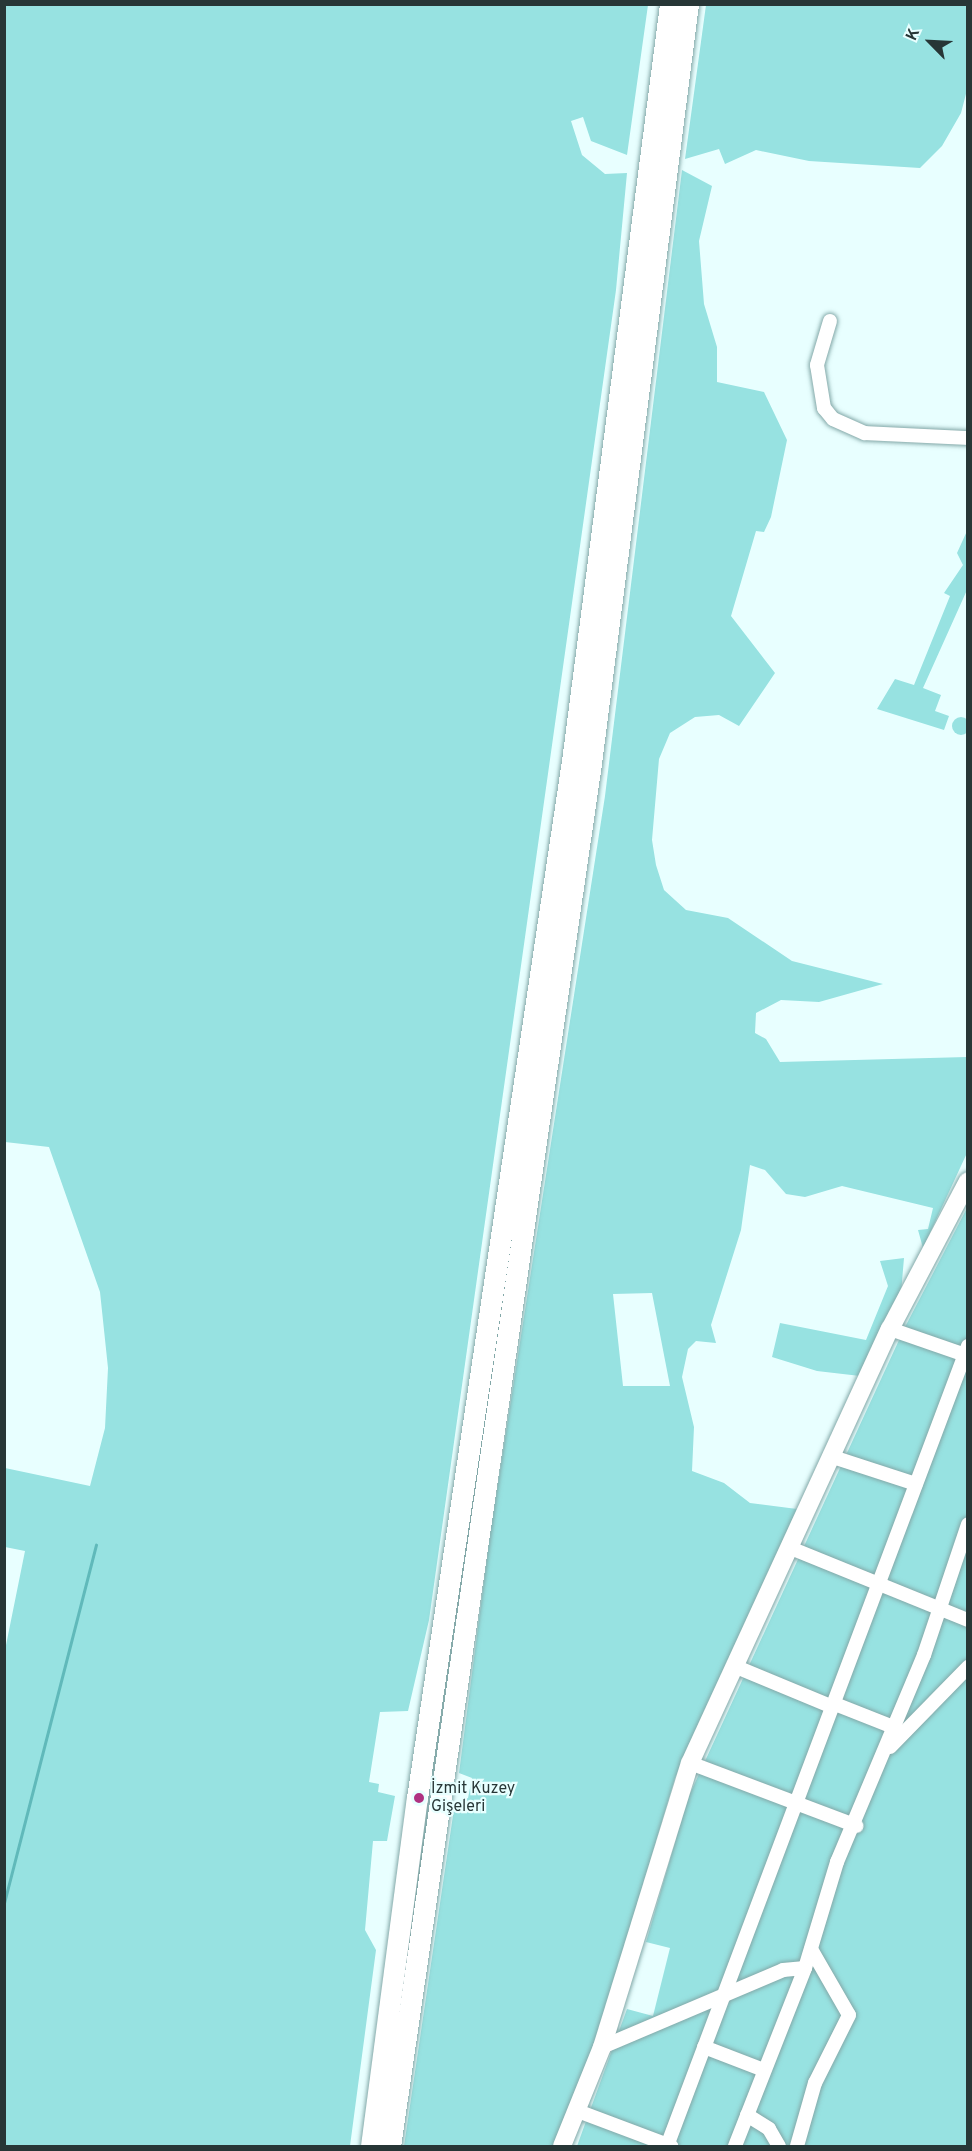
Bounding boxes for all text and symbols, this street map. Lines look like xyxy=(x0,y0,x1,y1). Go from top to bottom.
north arrow xyxy=(900,12,960,72)
text: K xyxy=(902,25,925,44)
place label: İzmit Kuzey Gişeleri xyxy=(431,1779,515,1817)
marker: İzmit Kuzey Gişeleri xyxy=(412,1791,426,1805)

